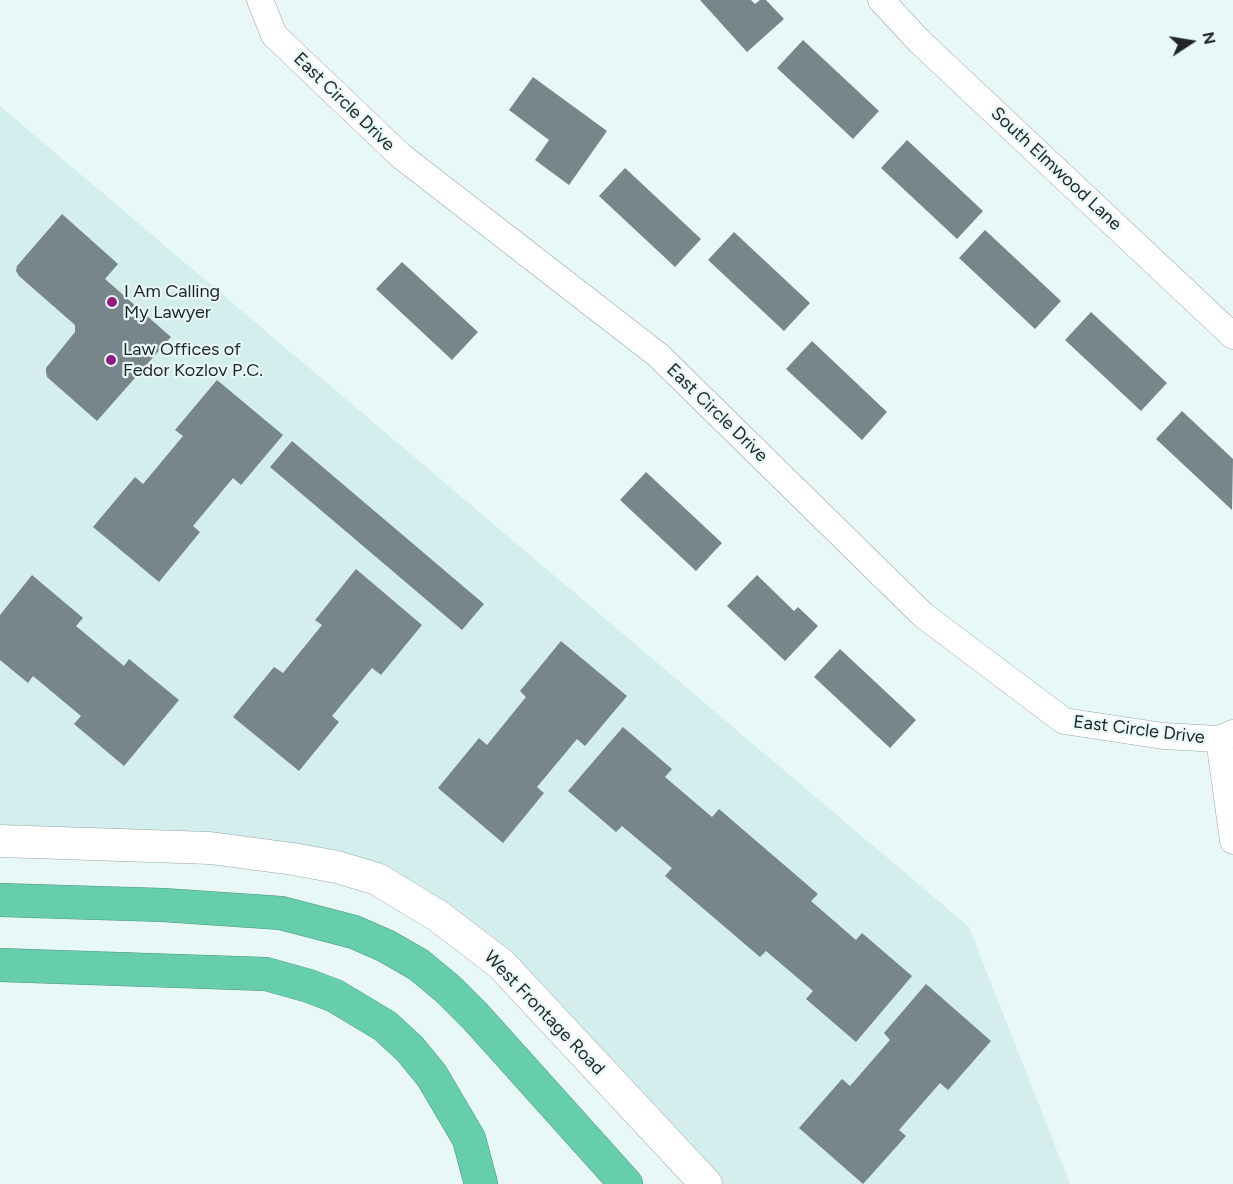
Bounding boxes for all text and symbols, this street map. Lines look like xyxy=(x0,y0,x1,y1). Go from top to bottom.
north arrow xyxy=(1161,12,1221,72)
text: N xyxy=(1199,30,1220,46)
street label: East Circle Drive xyxy=(289,48,399,156)
street label: South Elmwood Lane xyxy=(986,103,1126,235)
place label: I Am Calling My Lawyer xyxy=(124,281,220,324)
marker: I Am Calling My Lawyer xyxy=(105,295,119,309)
place label: Law Offices of Fedor Kozlov P.C. xyxy=(123,339,263,382)
marker: Law Offices of Fedor Kozlov P.C. xyxy=(104,353,118,367)
street label: East Circle Drive xyxy=(662,359,772,467)
street label: East Circle Drive xyxy=(1072,711,1206,749)
street label: West Frontage Road xyxy=(479,946,609,1080)

